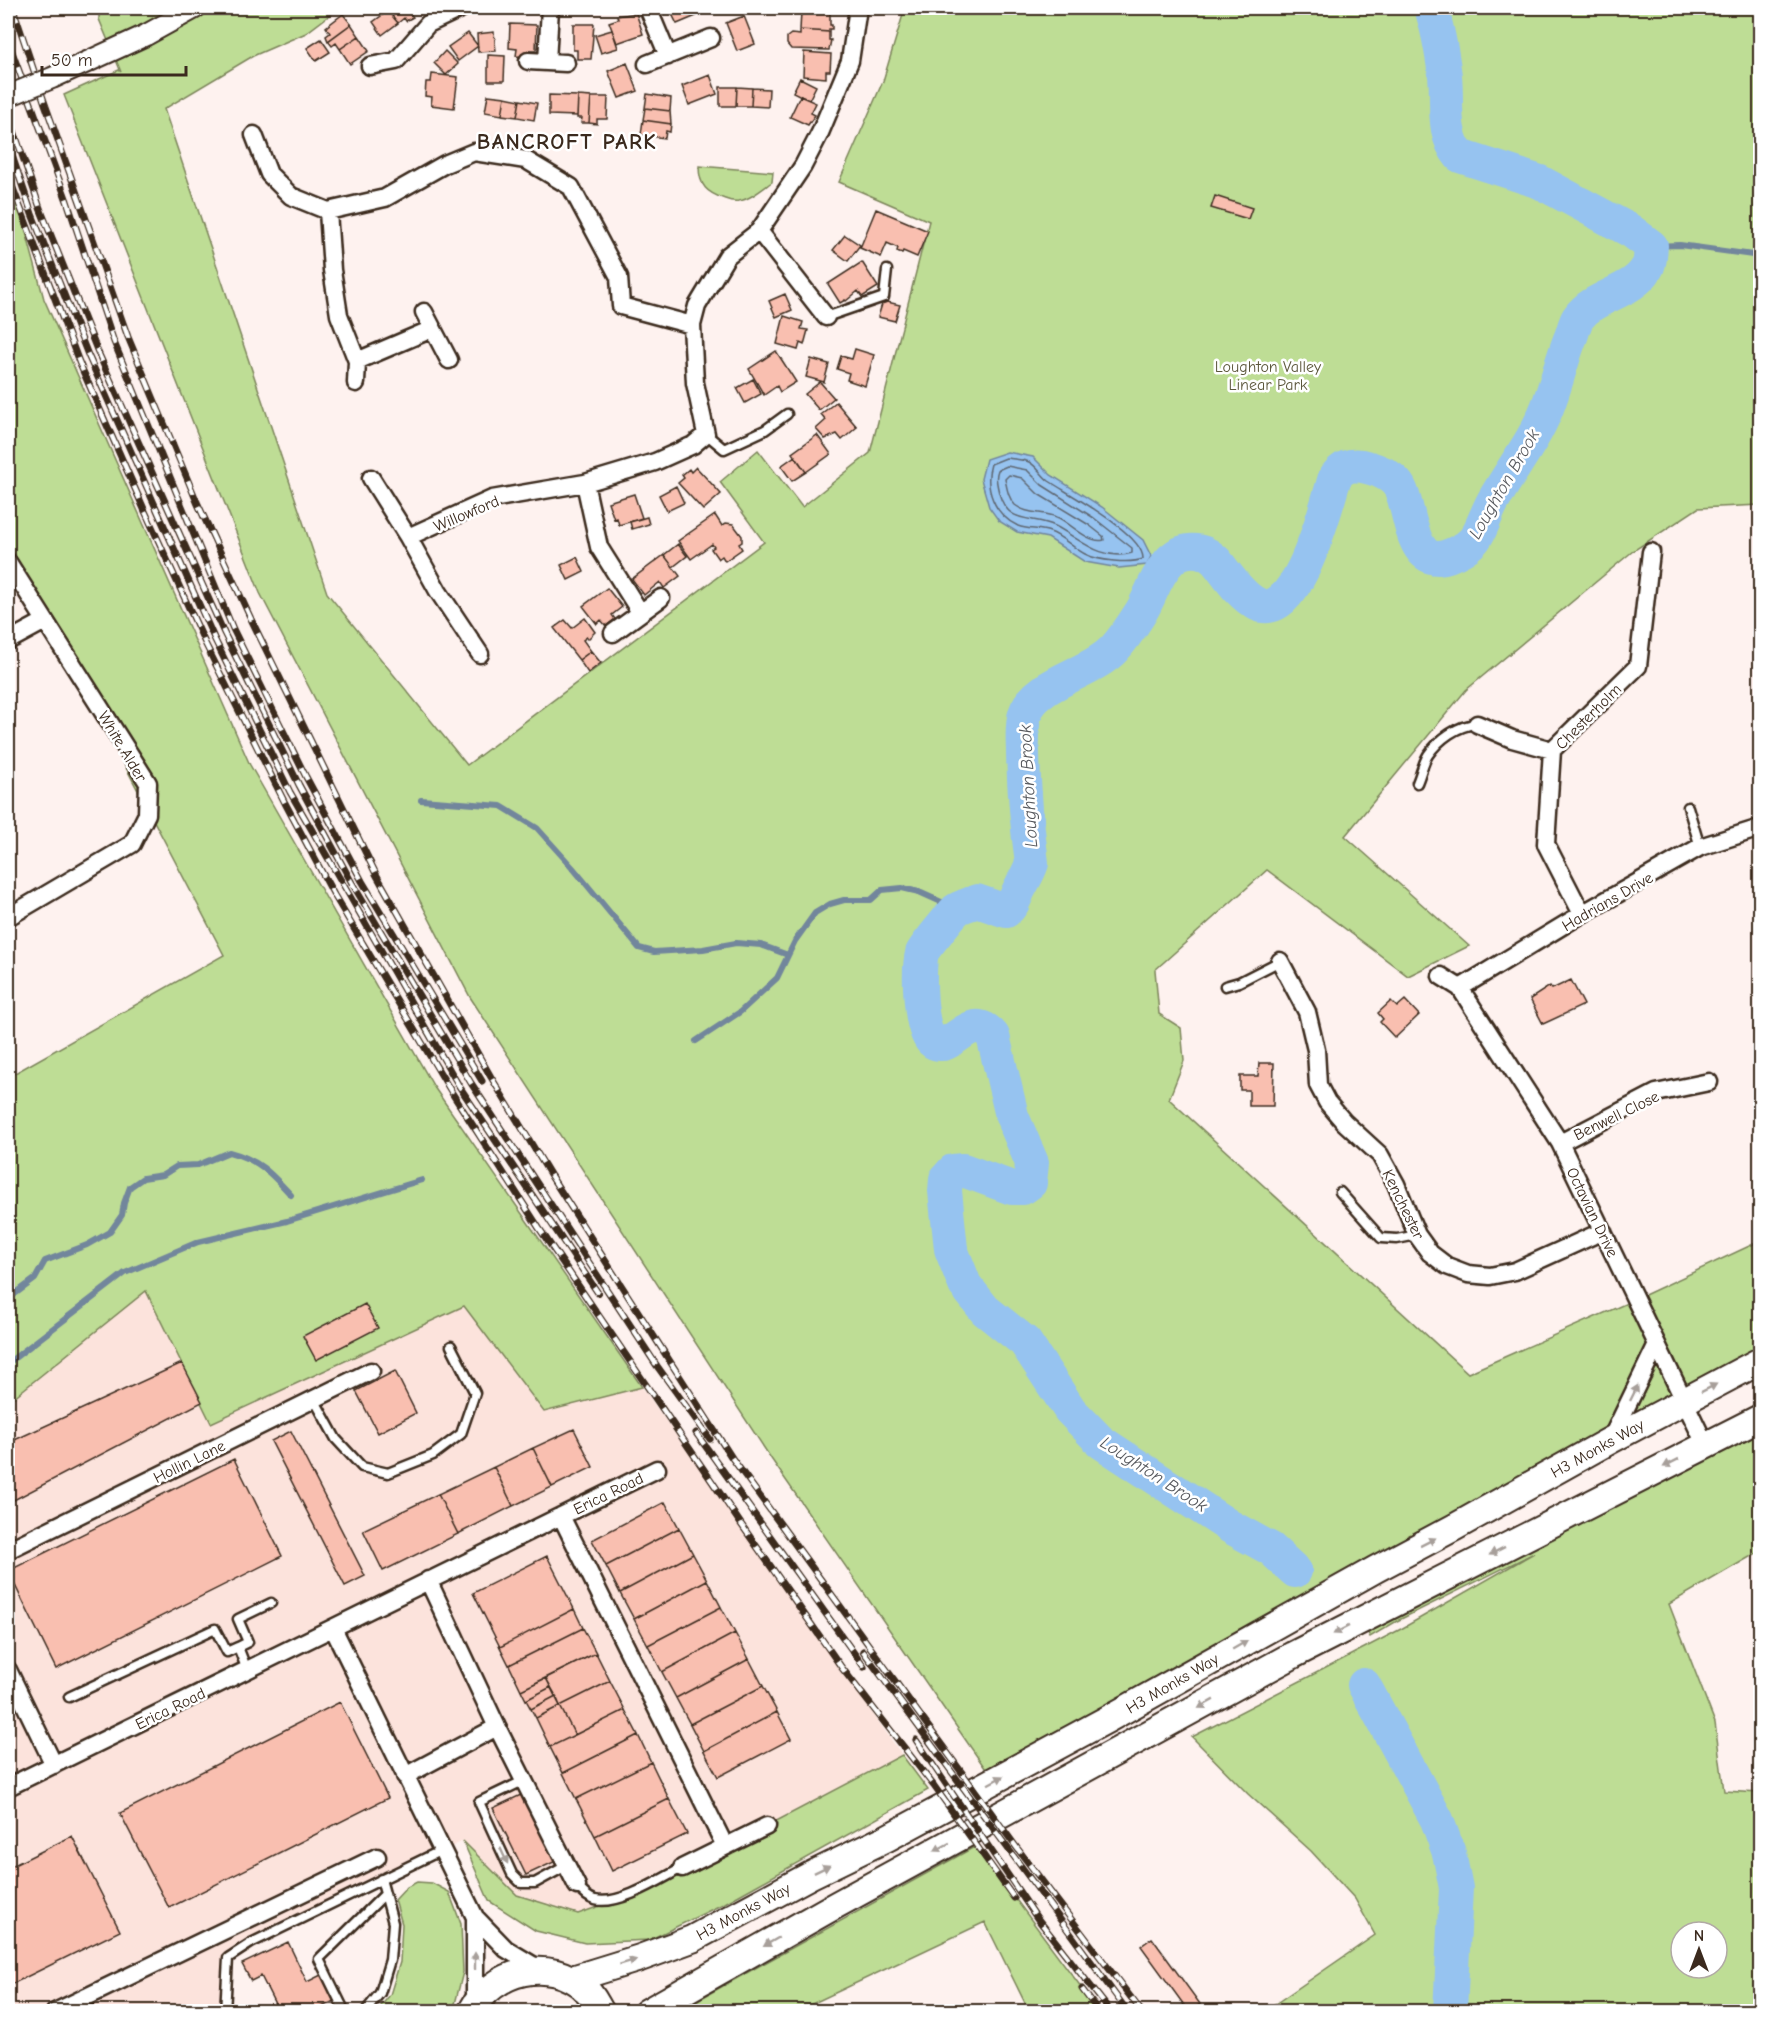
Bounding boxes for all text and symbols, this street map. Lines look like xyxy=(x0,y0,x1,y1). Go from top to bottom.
scale bar xyxy=(42,39,186,77)
text: 50 m xyxy=(51,50,93,71)
district label: BANCROFT PARK xyxy=(477,129,657,155)
park label: Loughton Valley Linear Park xyxy=(1215,358,1322,394)
water label: Loughton Brook xyxy=(1465,425,1544,543)
street label: Willowford xyxy=(431,492,502,536)
street label: Chesterholm xyxy=(1552,680,1625,753)
street label: White Alder xyxy=(94,708,151,786)
water label: Loughton Brook xyxy=(1015,724,1042,848)
street label: Hadrians Drive xyxy=(1559,869,1656,935)
street label: Benwell Close xyxy=(1571,1087,1662,1144)
street label: Octavian Drive xyxy=(1563,1165,1622,1260)
street label: Kenchester xyxy=(1379,1167,1428,1243)
one-way arrow xyxy=(1700,1383,1718,1393)
one-way arrow xyxy=(1629,1384,1638,1401)
street label: H3 Monks Way xyxy=(1548,1415,1648,1482)
water label: Loughton Brook xyxy=(1096,1432,1211,1517)
street label: Hollin Lane xyxy=(151,1437,228,1487)
one-way arrow xyxy=(1662,1458,1680,1468)
street label: Erica Road xyxy=(571,1469,646,1519)
one-way arrow xyxy=(1419,1537,1436,1546)
one-way arrow xyxy=(1488,1546,1505,1556)
one-way arrow xyxy=(1333,1625,1350,1635)
one-way arrow xyxy=(1232,1639,1248,1650)
street label: H3 Monks Way xyxy=(1123,1650,1223,1718)
street label: Erica Road xyxy=(133,1684,208,1734)
one-way arrow xyxy=(1197,1699,1214,1709)
one-way arrow xyxy=(988,1775,1005,1785)
one-way arrow xyxy=(933,1842,950,1852)
one-way arrow xyxy=(499,1847,508,1864)
one-way arrow xyxy=(814,1865,831,1874)
street label: H3 Monks Way xyxy=(693,1879,794,1944)
north arrow xyxy=(1669,1920,1729,1980)
text: N xyxy=(1694,1927,1704,1945)
one-way arrow xyxy=(763,1936,780,1946)
one-way arrow xyxy=(470,1951,480,1970)
one-way arrow xyxy=(619,1957,637,1966)

